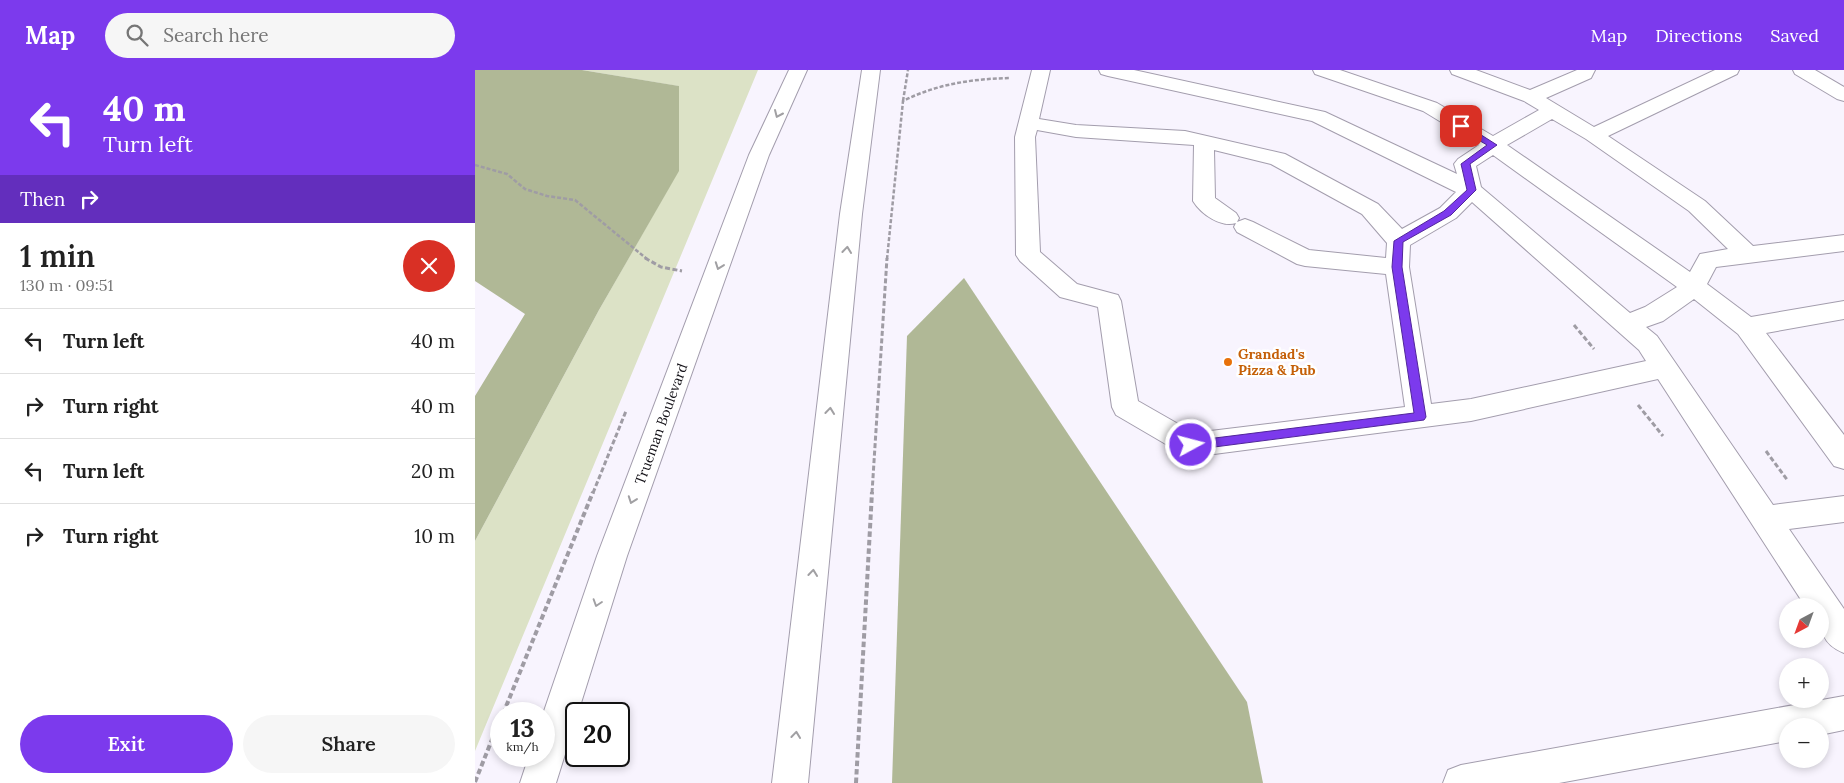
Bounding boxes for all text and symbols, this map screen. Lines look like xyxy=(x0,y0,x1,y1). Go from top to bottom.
search box xyxy=(105,13,455,58)
text: Map xyxy=(25,20,75,51)
icon: search xyxy=(123,21,151,49)
text: Search here xyxy=(163,23,269,47)
text: Map xyxy=(1591,24,1627,47)
text: Directions xyxy=(1655,24,1742,47)
text: Saved xyxy=(1770,24,1819,47)
text: 40 m xyxy=(103,86,186,131)
icon: left xyxy=(20,90,85,155)
pin xyxy=(1440,105,1482,147)
one-way arrow xyxy=(773,109,784,118)
icon: arrive xyxy=(1447,112,1475,140)
text: Turn left xyxy=(103,130,193,158)
icon: right xyxy=(75,185,103,213)
text: Then xyxy=(20,187,65,211)
text: 1 min xyxy=(20,237,95,275)
button: close xyxy=(403,240,455,292)
one-way arrow xyxy=(841,245,852,253)
one-way arrow xyxy=(714,261,724,269)
text: 130 m · 09:51 xyxy=(20,275,113,295)
icon: left xyxy=(20,327,48,355)
text: Turn left xyxy=(63,329,144,353)
text: 40 m xyxy=(411,329,455,353)
place label: Grandad's Pizza & Pub xyxy=(1238,345,1316,379)
marker: Grandad's Pizza & Pub xyxy=(1222,356,1234,368)
street label: Trueman Boulevard xyxy=(631,361,691,487)
icon: right xyxy=(20,392,48,420)
text: Turn right xyxy=(63,394,159,418)
text: 40 m xyxy=(411,394,455,418)
one-way arrow xyxy=(824,407,835,415)
position arrow xyxy=(1164,418,1216,470)
icon: left xyxy=(20,457,48,485)
text: Turn left xyxy=(63,459,144,483)
text: 20 m xyxy=(411,459,455,483)
one-way arrow xyxy=(628,496,638,504)
icon: right xyxy=(20,522,48,550)
text: Turn right xyxy=(63,524,159,548)
text: 10 m xyxy=(414,524,455,548)
one-way arrow xyxy=(807,569,818,577)
one-way arrow xyxy=(593,598,603,606)
north arrow xyxy=(1779,598,1829,648)
map controls xyxy=(1779,598,1829,768)
button: + xyxy=(1779,658,1829,708)
speed limit sign: 20 xyxy=(565,702,630,767)
text: 13 xyxy=(510,712,535,744)
button: Exit xyxy=(20,715,233,773)
button: Share xyxy=(243,715,455,773)
button: − xyxy=(1779,718,1829,768)
one-way arrow xyxy=(790,730,801,738)
text: km/h xyxy=(506,739,539,754)

